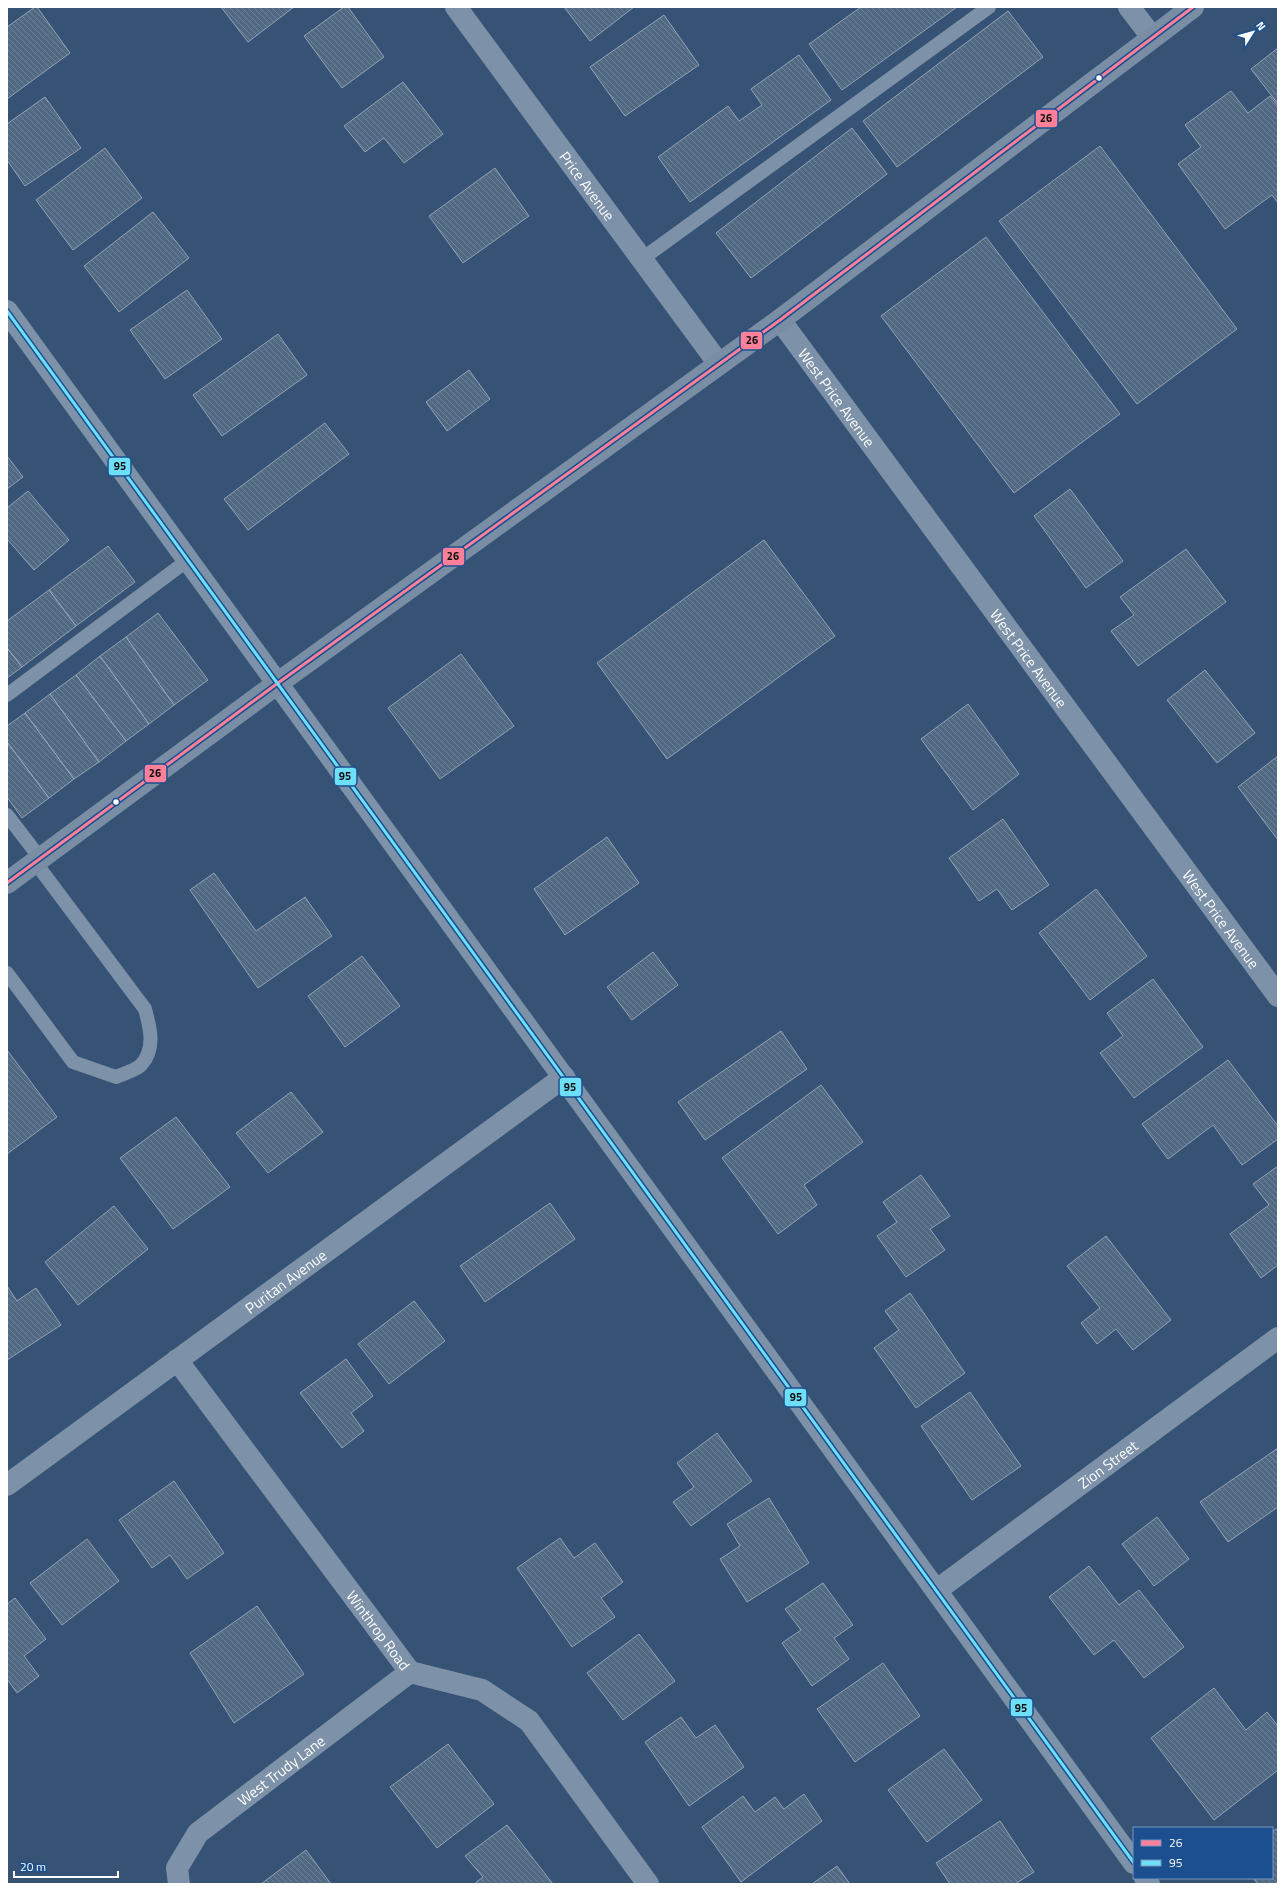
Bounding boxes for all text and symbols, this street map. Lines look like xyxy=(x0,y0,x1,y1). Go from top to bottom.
north arrow xyxy=(1233,12,1273,52)
text: N xyxy=(1252,18,1270,34)
unlabelled marker xyxy=(1094,73,1104,83)
line badge: 26 xyxy=(1035,109,1058,128)
text: 26 xyxy=(1040,110,1052,126)
street label: Price Avenue xyxy=(554,146,621,225)
line badge: 26 xyxy=(740,331,763,350)
text: 26 xyxy=(746,332,758,348)
street label: West Price Avenue xyxy=(793,343,881,452)
line badge: 95 xyxy=(108,457,131,476)
text: 95 xyxy=(114,458,126,474)
line badge: 26 xyxy=(442,547,465,566)
text: 26 xyxy=(447,548,459,564)
street label: West Price Avenue xyxy=(985,604,1073,712)
line badge: 26 xyxy=(144,764,167,783)
text: 26 xyxy=(149,765,161,781)
line badge: 95 xyxy=(334,767,357,786)
text: 95 xyxy=(339,768,351,784)
unlabelled marker xyxy=(111,797,121,807)
street label: West Price Avenue xyxy=(1177,865,1265,973)
line badge: 95 xyxy=(559,1077,582,1097)
text: 95 xyxy=(564,1079,576,1095)
street label: Puritan Avenue xyxy=(240,1243,331,1319)
line badge: 95 xyxy=(784,1388,807,1407)
text: 95 xyxy=(790,1389,802,1405)
street label: Zion Street xyxy=(1073,1434,1143,1494)
street label: Winthrop Road xyxy=(341,1585,416,1675)
line badge: 95 xyxy=(1010,1698,1033,1717)
text: 95 xyxy=(1015,1700,1027,1716)
street label: West Trudy Lane xyxy=(232,1729,330,1811)
legend xyxy=(1133,1827,1273,1879)
text: 26 xyxy=(1169,1833,1183,1852)
scale bar xyxy=(14,1853,118,1879)
text: 95 xyxy=(1169,1853,1183,1872)
text: 20 m xyxy=(20,1857,46,1876)

